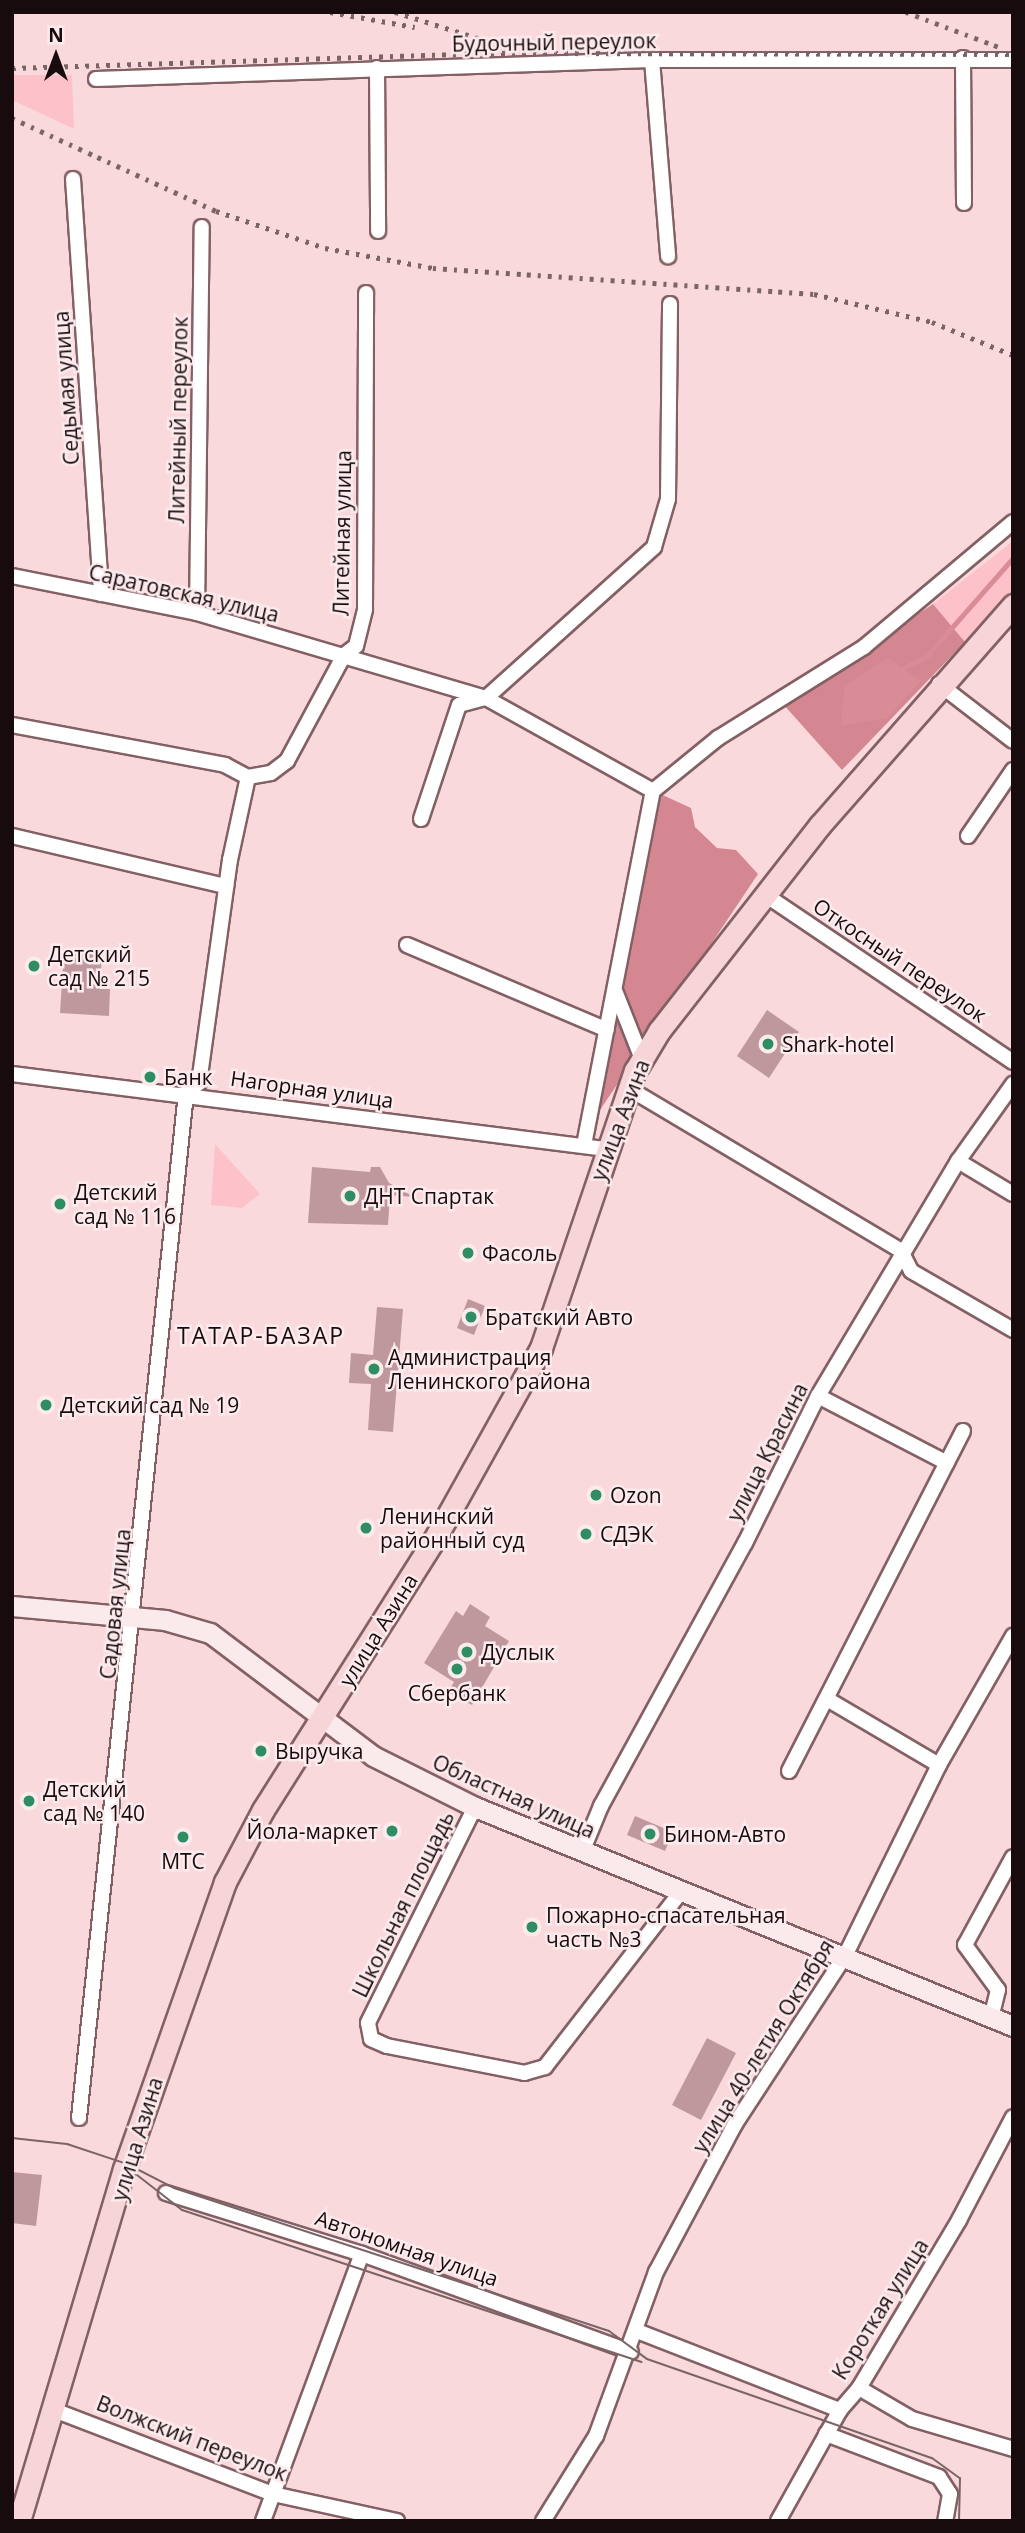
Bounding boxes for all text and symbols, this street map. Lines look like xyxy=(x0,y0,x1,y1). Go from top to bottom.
north arrow xyxy=(21,21,91,91)
text: N xyxy=(48,22,64,48)
street label: Будочный переулок xyxy=(452,28,656,56)
street label: Седьмая улица xyxy=(48,310,84,466)
street label: Литейный переулок xyxy=(164,316,192,524)
street label: Литейная улица xyxy=(328,450,356,616)
street label: Саратовская улица xyxy=(86,559,282,627)
street label: Откосный переулок xyxy=(809,893,991,1027)
place label: Детский сад № 215 xyxy=(48,941,150,991)
marker: Детский сад № 215 xyxy=(26,958,42,974)
place label: Shark-hotel xyxy=(782,1031,895,1057)
marker: Shark-hotel xyxy=(760,1036,776,1052)
street label: улица Азина xyxy=(585,1056,655,1184)
place label: Банк xyxy=(164,1064,213,1090)
street label: Нагорная улица xyxy=(229,1065,395,1113)
marker: Банк xyxy=(142,1069,158,1085)
place label: Детский сад № 116 xyxy=(74,1179,176,1229)
place label: ДНТ Спартак xyxy=(364,1183,494,1209)
marker: ДНТ Спартак xyxy=(342,1188,358,1204)
marker: Детский сад № 116 xyxy=(52,1196,68,1212)
place label: Фасоль xyxy=(482,1240,557,1266)
marker: Фасоль xyxy=(460,1245,476,1261)
place label: Братский Авто xyxy=(485,1304,633,1330)
marker: Братский Авто xyxy=(463,1309,479,1325)
district label: ТАТАР-БАЗАР xyxy=(178,1321,344,1349)
place label: Администрация Ленинского района xyxy=(388,1344,591,1394)
marker: Администрация Ленинского района xyxy=(366,1361,382,1377)
street label: улица Красина xyxy=(721,1379,813,1525)
place label: Детский сад № 19 xyxy=(60,1392,239,1418)
marker: Детский сад № 19 xyxy=(38,1397,54,1413)
place label: Ozon xyxy=(610,1482,662,1508)
marker: Ozon xyxy=(588,1487,604,1503)
place label: Ленинский районный суд xyxy=(380,1503,525,1553)
marker: Ленинский районный суд xyxy=(358,1520,374,1536)
place label: СДЭК xyxy=(600,1521,654,1547)
marker: СДЭК xyxy=(578,1526,594,1542)
street label: Садовая улица xyxy=(95,1528,135,1680)
street label: улица Азина xyxy=(333,1569,423,1691)
place label: Дуслык xyxy=(481,1639,555,1665)
marker: Дуслык xyxy=(459,1644,475,1660)
marker: Сбербанк xyxy=(449,1661,465,1677)
place label: Сбербанк xyxy=(408,1680,506,1706)
place label: Выручка xyxy=(275,1738,363,1764)
marker: Выручка xyxy=(253,1743,269,1759)
street label: Областная улица xyxy=(429,1749,599,1843)
place label: Детский сад № 140 xyxy=(43,1776,145,1826)
marker: Детский сад № 140 xyxy=(21,1793,37,1809)
street label: Школьная площадь xyxy=(347,1807,459,2001)
place label: Йола-маркет xyxy=(247,1818,378,1844)
place label: Бином-Авто xyxy=(664,1821,786,1847)
marker: Йола-маркет xyxy=(384,1823,400,1839)
marker: Бином-Авто xyxy=(642,1826,658,1842)
marker: МТС xyxy=(175,1829,191,1845)
place label: МТС xyxy=(161,1848,205,1874)
place label: Пожарно-спасательная часть №3 xyxy=(546,1902,786,1952)
marker: Пожарно-спасательная часть №3 xyxy=(524,1919,540,1935)
street label: улица 40-летия Октября xyxy=(687,1935,839,2157)
street label: улица Азина xyxy=(106,2074,168,2204)
street label: Автономная улица xyxy=(312,2205,502,2291)
street label: Короткая улица xyxy=(827,2234,933,2384)
street label: Волжский переулок xyxy=(93,2390,291,2486)

